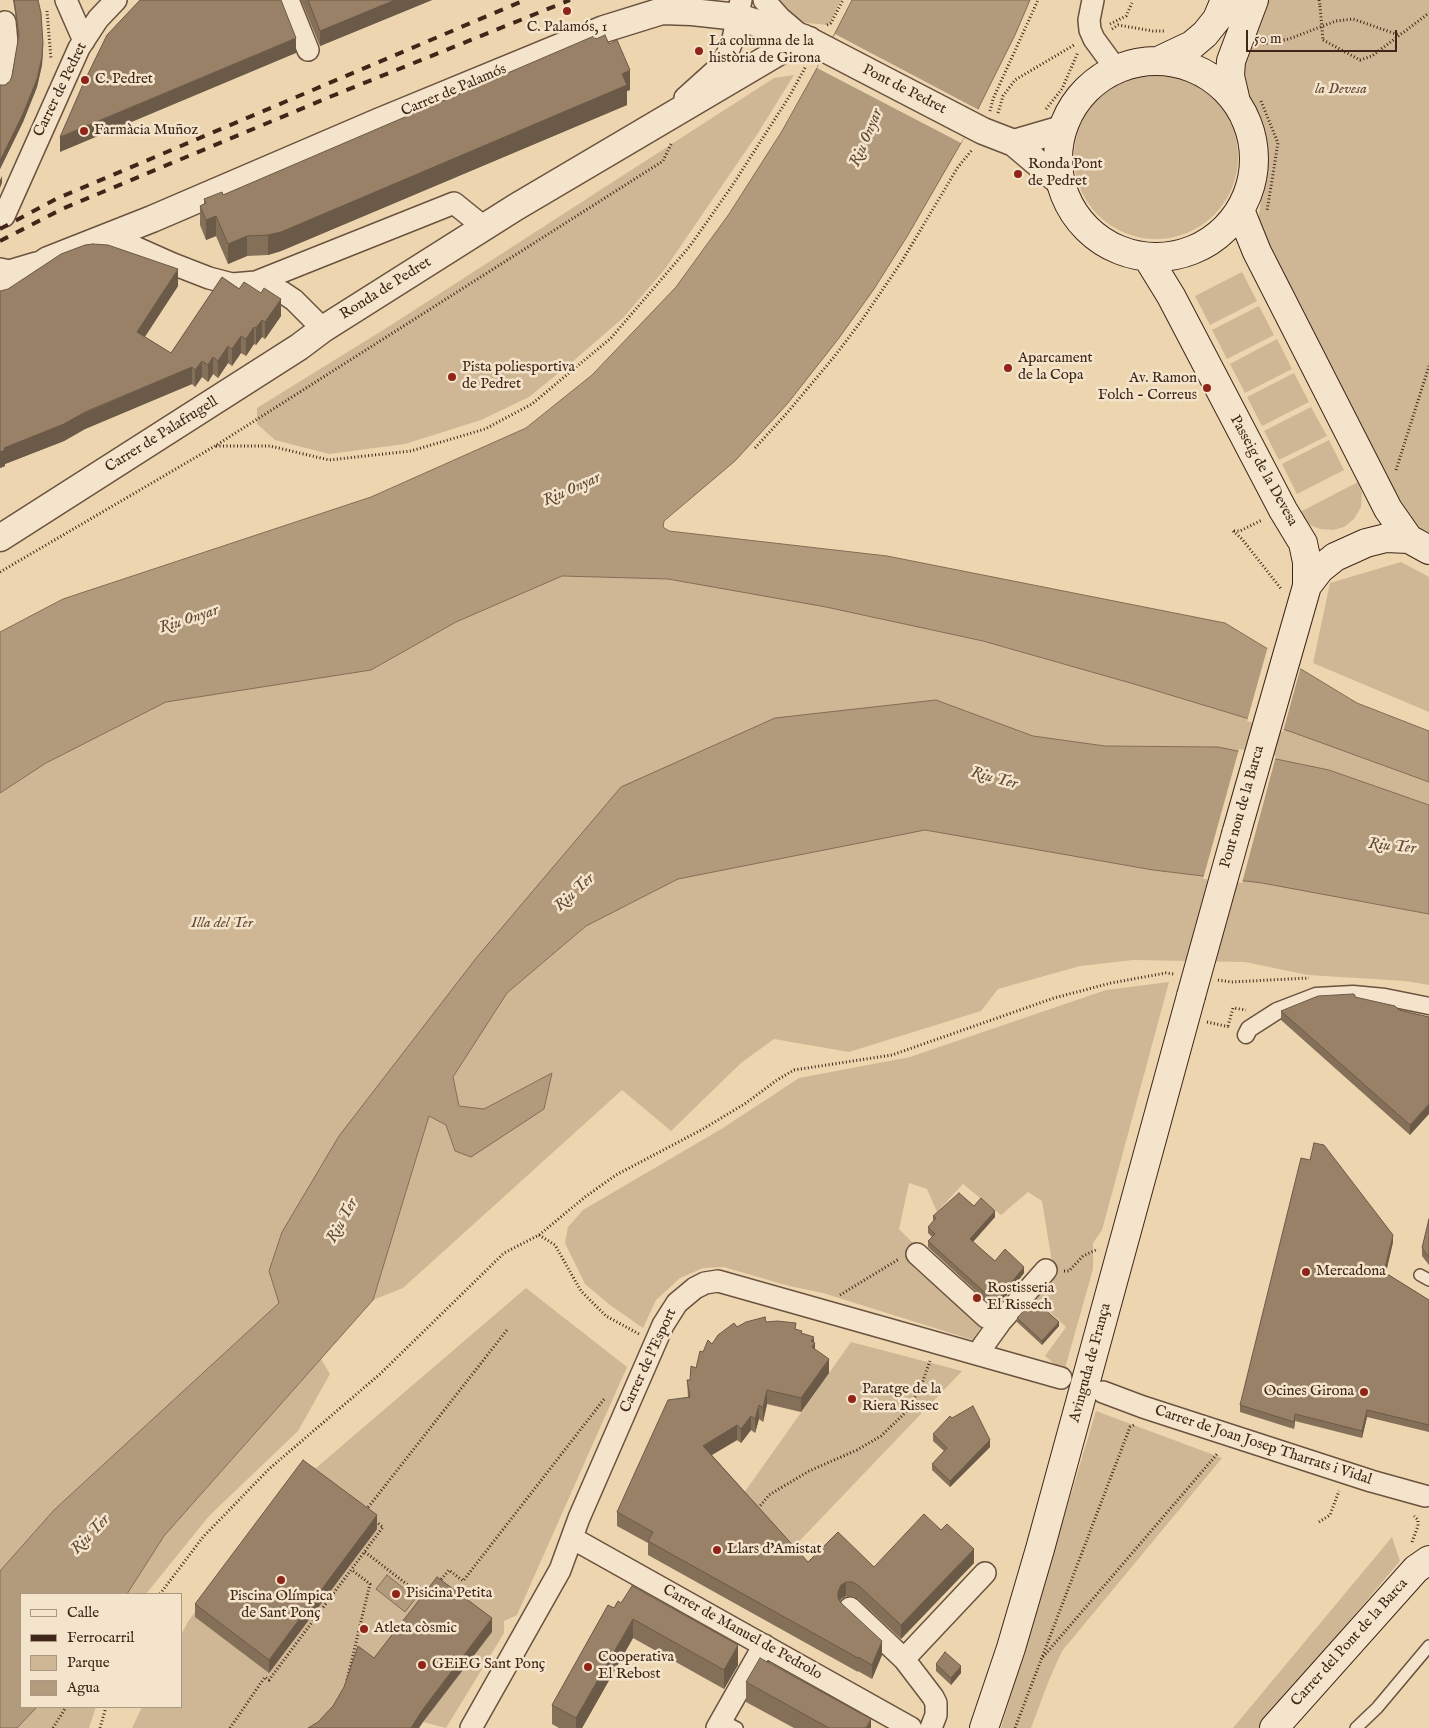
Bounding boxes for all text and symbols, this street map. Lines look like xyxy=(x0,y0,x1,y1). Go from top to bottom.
marker: C. Palamós, 1 xyxy=(561,5,573,17)
place label: C. Palamós, 1 xyxy=(527,19,607,37)
scale bar xyxy=(1249,20,1400,52)
text: 50 m xyxy=(1254,29,1282,48)
place label: La columna de la història de Girona xyxy=(709,33,821,68)
street label: Carrer de Pedret xyxy=(30,40,92,140)
marker: La columna de la història de Girona xyxy=(693,45,705,57)
street label: Carrer de Palamós xyxy=(399,61,509,121)
street label: Pont de Pedret xyxy=(859,61,949,119)
place label: C. Pedret xyxy=(95,71,153,89)
marker: C. Pedret xyxy=(79,74,91,86)
park label: la Devesa xyxy=(1315,81,1367,99)
water label: Riu Onyar xyxy=(846,106,888,170)
place label: Farmàcia Muñoz xyxy=(94,122,198,140)
marker: Farmàcia Muñoz xyxy=(78,125,90,137)
place label: Ronda Pont de Pedret xyxy=(1028,156,1103,191)
marker: Ronda Pont de Pedret xyxy=(1012,168,1024,180)
street label: Ronda de Pedret xyxy=(337,254,435,324)
place label: Aparcament de la Copa xyxy=(1018,350,1093,385)
place label: Pista poliesportiva de Pedret xyxy=(462,359,575,394)
marker: Aparcament de la Copa xyxy=(1002,362,1014,374)
place label: Av. Ramon Folch - Correus xyxy=(1098,370,1197,405)
marker: Pista poliesportiva de Pedret xyxy=(446,371,458,383)
marker: Av. Ramon Folch - Correus xyxy=(1201,382,1213,394)
street label: Carrer de Palafrugell xyxy=(102,393,222,477)
street label: Passeig de la Devesa xyxy=(1225,412,1301,530)
water label: Riu Onyar xyxy=(540,469,604,511)
water label: Riu Onyar xyxy=(157,601,221,639)
street label: Pont nou de la Barca xyxy=(1217,744,1269,870)
water label: Riu Ter xyxy=(969,764,1019,794)
water label: Riu Ter xyxy=(1367,835,1417,859)
water label: Riu Ter xyxy=(551,870,599,916)
park label: Illa del Ter xyxy=(191,915,253,933)
water label: Riu Ter xyxy=(323,1196,363,1246)
place label: Mercadona xyxy=(1316,1263,1386,1281)
marker: Mercadona xyxy=(1300,1266,1312,1278)
place label: Rostisseria El Rissech xyxy=(987,1280,1054,1315)
marker: Rostisseria El Rissech xyxy=(971,1292,983,1304)
street label: Avinguda de França xyxy=(1066,1301,1116,1425)
street label: Carrer de l'Esport xyxy=(617,1306,681,1416)
place label: Paratge de la Riera Rissec xyxy=(862,1381,941,1416)
place label: Ocines Girona xyxy=(1264,1383,1354,1401)
marker: Ocines Girona xyxy=(1358,1386,1370,1398)
marker: Paratge de la Riera Rissec xyxy=(846,1393,858,1405)
street label: Carrer de Joan Josep Tharrats i Vidal xyxy=(1152,1402,1374,1490)
water label: Riu Ter xyxy=(68,1511,114,1559)
place label: Llars d'Amistat xyxy=(727,1541,822,1559)
marker: Llars d'Amistat xyxy=(711,1544,723,1556)
marker: Piscina Olímpica de Sant Ponç xyxy=(275,1574,287,1586)
street label: Carrer del Pont de la Barca xyxy=(1288,1575,1412,1711)
street label: Carrer de Manuel de Pedrolo xyxy=(659,1582,825,1684)
place label: Pisicina Petita xyxy=(406,1585,492,1603)
place label: Piscina Olímpica de Sant Ponç xyxy=(229,1588,333,1623)
marker: Pisicina Petita xyxy=(390,1588,402,1600)
legend xyxy=(20,1593,182,1708)
text: Calle xyxy=(67,1603,99,1622)
place label: Atleta còsmic xyxy=(374,1620,457,1638)
marker: Atleta còsmic xyxy=(358,1623,370,1635)
text: Ferrocarril xyxy=(67,1628,134,1647)
place label: Cooperativa El Rebost xyxy=(598,1649,674,1684)
text: Parque xyxy=(67,1653,110,1672)
place label: GEiEG Sant Ponç xyxy=(432,1656,545,1674)
marker: GEiEG Sant Ponç xyxy=(416,1659,428,1671)
marker: Cooperativa El Rebost xyxy=(582,1661,594,1673)
text: Agua xyxy=(67,1678,100,1697)

